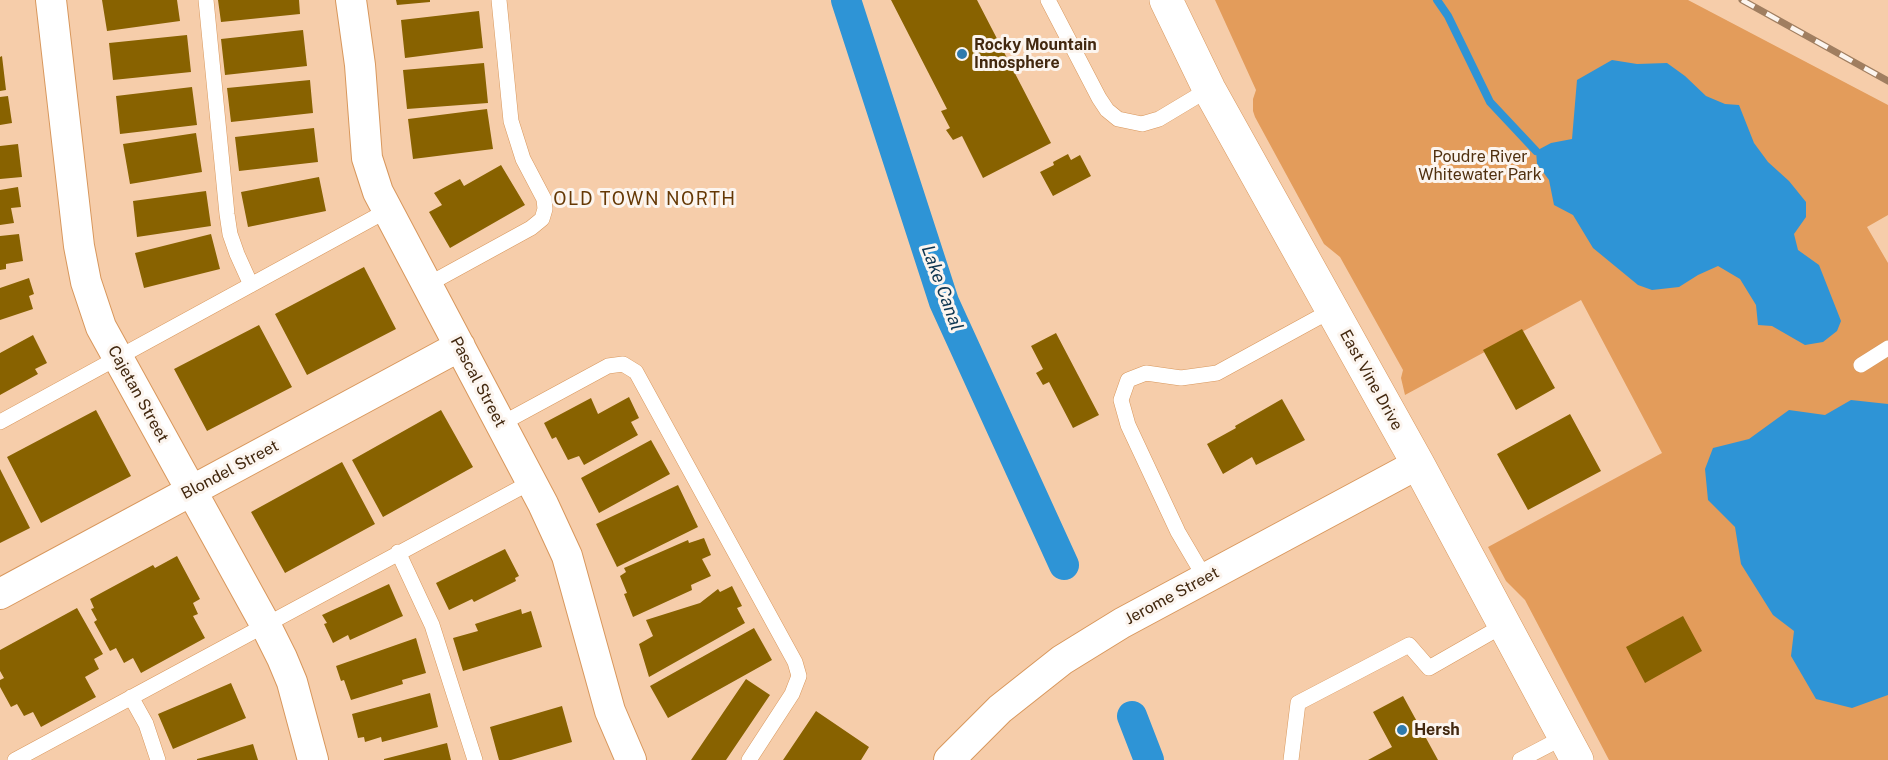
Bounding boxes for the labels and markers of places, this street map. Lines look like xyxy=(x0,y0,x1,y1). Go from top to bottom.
place label: Rocky Mountain Innosphere xyxy=(974,35,1097,73)
marker: Rocky Mountain Innosphere xyxy=(955,47,969,61)
place label: Hersh xyxy=(1414,720,1460,740)
marker: Hersh xyxy=(1395,723,1409,737)

